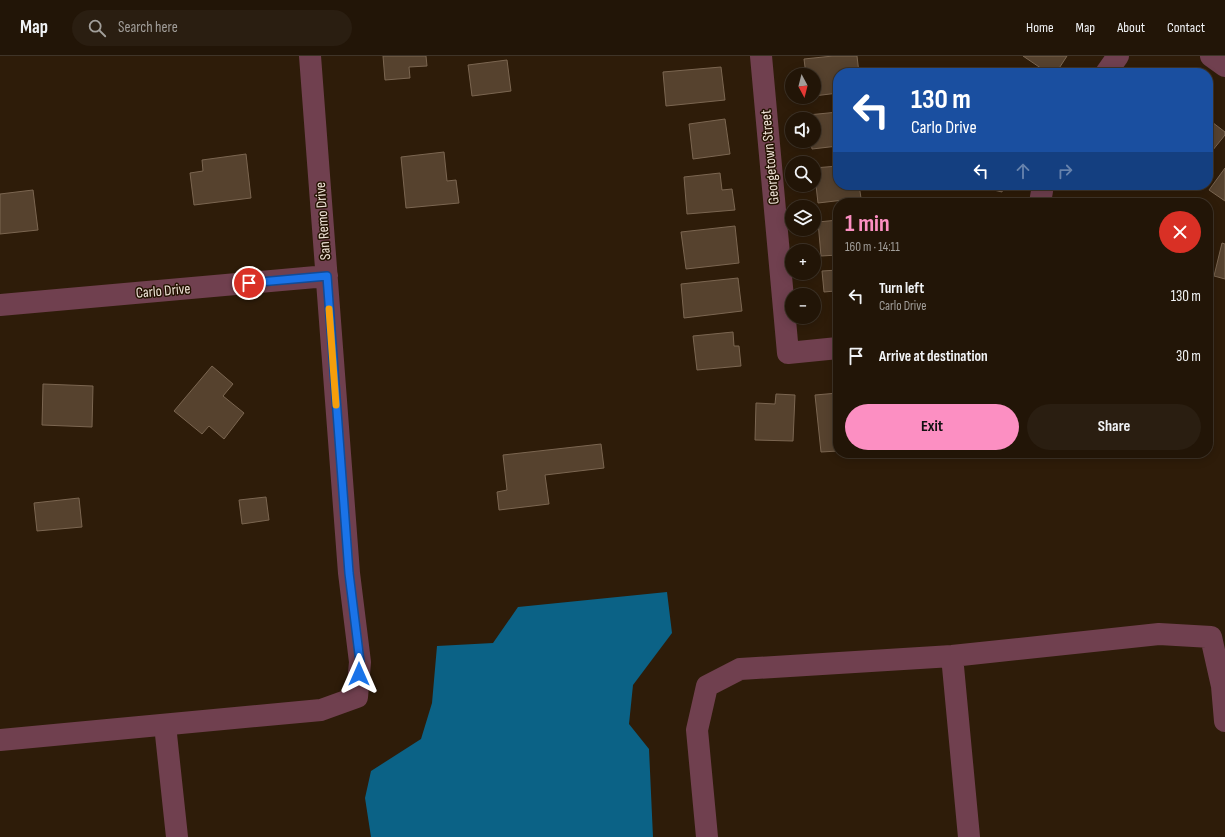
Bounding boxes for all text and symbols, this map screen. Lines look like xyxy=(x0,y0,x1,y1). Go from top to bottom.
search box xyxy=(72,10,352,46)
text: Map xyxy=(20,16,48,39)
icon: search xyxy=(86,17,108,39)
text: Search here xyxy=(118,18,178,37)
text: Home xyxy=(1026,19,1054,36)
text: Map xyxy=(1076,19,1095,36)
text: About xyxy=(1117,19,1145,36)
text: Contact xyxy=(1167,19,1205,36)
north arrow xyxy=(785,68,821,104)
map controls xyxy=(785,68,821,324)
text: 130 m xyxy=(911,83,971,116)
icon: left xyxy=(845,84,897,136)
street label: Georgetown Street xyxy=(756,108,784,205)
button: sound xyxy=(785,112,821,148)
text: Carlo Drive xyxy=(911,117,977,138)
button: search xyxy=(785,156,821,192)
icon: left xyxy=(970,160,992,182)
icon: ahead xyxy=(1012,160,1034,182)
icon: right xyxy=(1054,160,1076,182)
street label: San Remo Drive xyxy=(311,181,335,261)
button: layers xyxy=(785,200,821,236)
text: 1 min xyxy=(845,209,890,238)
button: close xyxy=(1159,211,1201,253)
text: 160 m · 14:11 xyxy=(845,239,900,255)
button: + xyxy=(785,244,821,280)
pin xyxy=(232,266,266,300)
icon: arrive xyxy=(238,272,260,294)
street label: Carlo Drive xyxy=(135,279,191,303)
text: Turn left xyxy=(879,279,924,298)
icon: left xyxy=(845,285,867,307)
text: 130 m xyxy=(1171,287,1201,306)
button: − xyxy=(785,288,821,324)
text: Carlo Drive xyxy=(879,298,926,314)
icon: arrive xyxy=(845,345,867,367)
text: Arrive at destination xyxy=(879,347,988,366)
text: 30 m xyxy=(1176,347,1201,366)
button: Exit xyxy=(845,404,1019,450)
button: Share xyxy=(1027,404,1201,450)
position arrow xyxy=(338,653,380,695)

